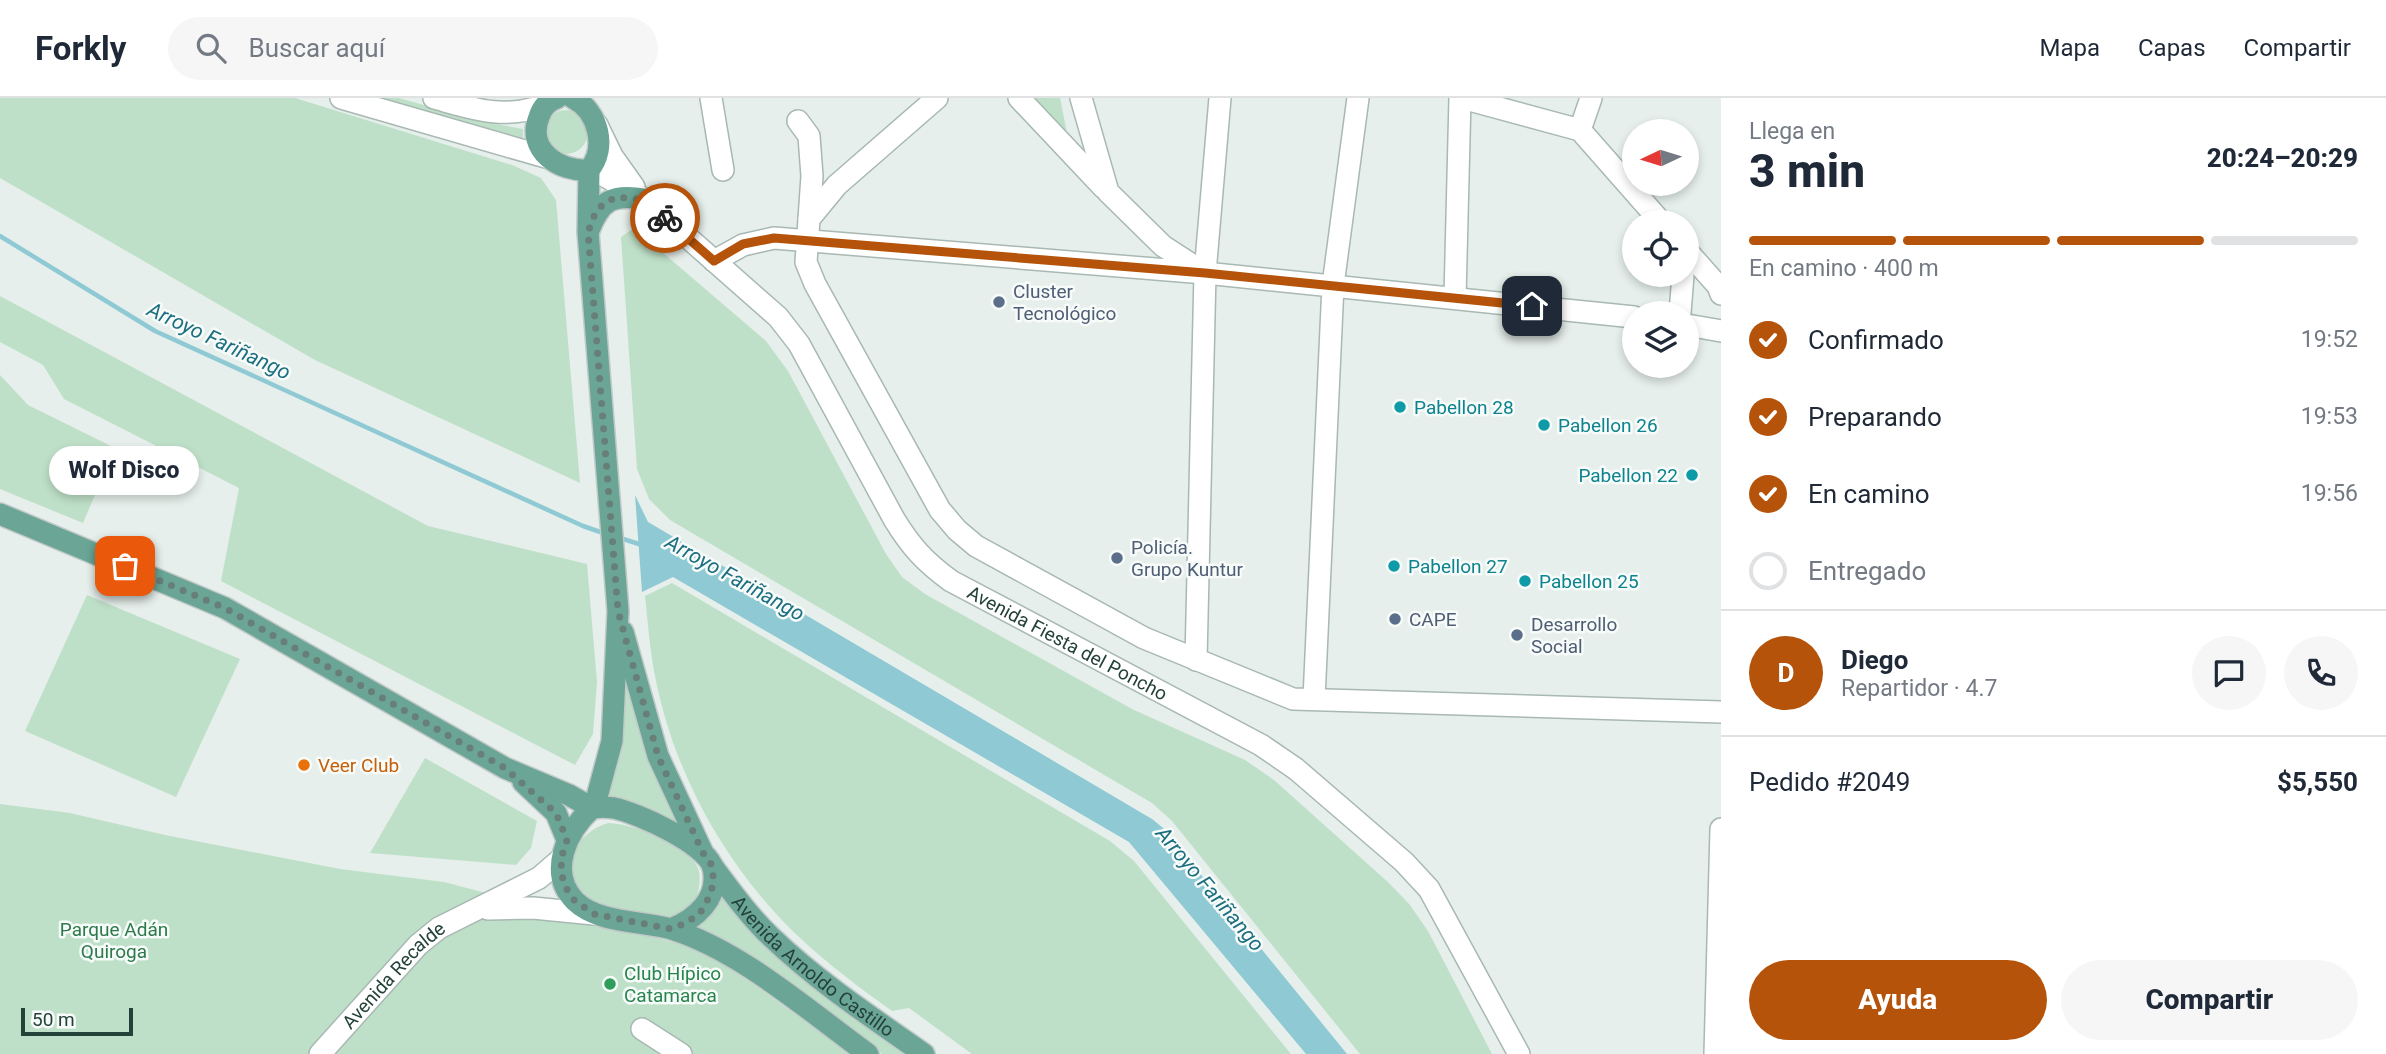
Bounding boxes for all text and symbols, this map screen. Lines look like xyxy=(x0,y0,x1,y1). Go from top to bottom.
search box xyxy=(168,17,658,80)
text: Forkly xyxy=(35,29,126,68)
icon: search xyxy=(192,29,230,67)
text: Buscar aquí xyxy=(248,33,385,63)
text: Mapa xyxy=(2039,34,2100,62)
text: Capas xyxy=(2138,34,2206,62)
text: Compartir xyxy=(2244,34,2351,62)
text: Llega en xyxy=(1749,118,1835,145)
north arrow xyxy=(1622,119,1699,196)
map controls xyxy=(1622,119,1699,378)
text: 20:24–20:29 xyxy=(2207,143,2358,173)
text: 3 min xyxy=(1749,144,1865,198)
courier xyxy=(630,183,700,253)
icon: bike xyxy=(646,199,684,237)
button: locate xyxy=(1622,210,1699,287)
text: En camino · 400 m xyxy=(1749,255,1939,282)
pin xyxy=(1502,276,1562,336)
place label: Cluster Tecnológico xyxy=(1013,280,1116,325)
icon: home xyxy=(1513,287,1551,325)
marker: Cluster Tecnológico xyxy=(991,294,1007,310)
water label: Arroyo Fariñango xyxy=(143,297,294,385)
button: layers xyxy=(1622,301,1699,378)
icon: check xyxy=(1749,321,1787,359)
text: Confirmado xyxy=(1808,325,1944,355)
text: 19:52 xyxy=(2301,326,2358,353)
place label: Pabellon 28 xyxy=(1414,396,1514,419)
icon: check xyxy=(1749,398,1787,436)
marker: Pabellon 28 xyxy=(1392,399,1408,415)
text: Preparando xyxy=(1808,402,1942,432)
text: 19:53 xyxy=(2301,403,2358,430)
place label: Pabellon 26 xyxy=(1558,414,1658,437)
marker: Pabellon 26 xyxy=(1536,417,1552,433)
callout: Wolf Disco xyxy=(50,447,200,496)
text: Wolf Disco xyxy=(69,457,179,484)
place label: Pabellon 22 xyxy=(1578,464,1678,487)
marker: Pabellon 22 xyxy=(1684,467,1700,483)
icon: check xyxy=(1749,475,1787,513)
text: En camino xyxy=(1808,479,1930,509)
text: 19:56 xyxy=(2301,480,2358,507)
water label: Arroyo Fariñango xyxy=(660,529,809,626)
pin xyxy=(95,536,155,596)
place label: Policía. Grupo Kuntur xyxy=(1131,536,1243,581)
icon: bag xyxy=(106,547,144,585)
marker: Policía. Grupo Kuntur xyxy=(1109,550,1125,566)
place label: Pabellon 27 xyxy=(1408,555,1508,578)
text: Entregado xyxy=(1808,556,1926,586)
marker: Pabellon 27 xyxy=(1386,558,1402,574)
place label: Pabellon 25 xyxy=(1539,570,1639,593)
marker: Pabellon 25 xyxy=(1517,573,1533,589)
street label: Avenida Fiesta del Poncho xyxy=(964,580,1171,705)
place label: CAPE xyxy=(1409,608,1457,631)
marker: CAPE xyxy=(1387,611,1403,627)
place label: Desarrollo Social xyxy=(1531,613,1617,658)
marker: Desarrollo Social xyxy=(1509,627,1525,643)
button: chat xyxy=(2192,636,2266,710)
button: phone xyxy=(2284,636,2358,710)
text: Diego xyxy=(1841,645,1908,675)
text: D xyxy=(1778,658,1794,688)
text: Repartidor · 4.7 xyxy=(1841,675,1998,702)
place label: Veer Club xyxy=(318,754,399,777)
marker: Veer Club xyxy=(296,757,312,773)
text: Pedido #2049 xyxy=(1749,767,1910,797)
text: $5,550 xyxy=(2277,767,2358,797)
water label: Arroyo Fariñango xyxy=(1150,821,1269,956)
street label: Avenida Arnoldo Castillo xyxy=(727,891,899,1041)
street label: Avenida Recalde xyxy=(337,916,449,1033)
park label: Parque Adán Quiroga xyxy=(60,918,168,963)
button: Ayuda xyxy=(1749,960,2047,1040)
button: Compartir xyxy=(2061,960,2358,1040)
place label: Club Hípico Catamarca xyxy=(624,962,721,1007)
marker: Club Hípico Catamarca xyxy=(602,976,618,992)
scale bar xyxy=(21,1005,133,1037)
text: 50 m xyxy=(32,1008,75,1031)

